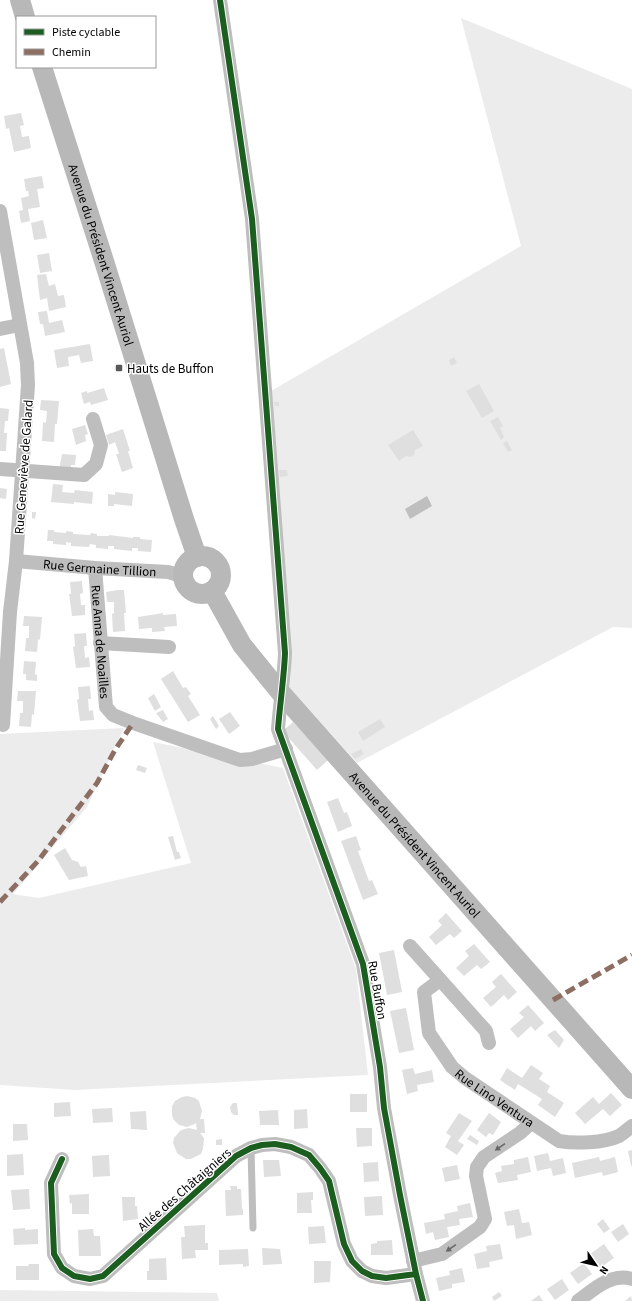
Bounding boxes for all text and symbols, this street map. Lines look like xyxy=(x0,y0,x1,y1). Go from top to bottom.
legend xyxy=(16,16,156,68)
text: Piste cyclable xyxy=(52,24,120,41)
text: Chemin xyxy=(52,44,91,61)
street label: Avenue du Président Vincent Auriol xyxy=(64,162,138,348)
place label: Hauts de Buffon xyxy=(127,360,214,378)
marker: Hauts de Buffon xyxy=(114,363,124,373)
street label: Rue Geneviève de Galard xyxy=(10,399,38,535)
street label: Rue Germaine Tillion xyxy=(42,555,157,581)
street label: Rue Anna de Noailles xyxy=(86,584,113,700)
street label: Avenue du Président Vincent Auriol xyxy=(345,768,484,922)
street label: Rue Buffon xyxy=(363,959,391,1021)
street label: Rue Lino Ventura xyxy=(451,1065,537,1132)
one-way arrow xyxy=(495,1143,505,1151)
street label: Allée des Châtaigniers xyxy=(134,1144,236,1236)
one-way arrow xyxy=(445,1244,456,1252)
north arrow xyxy=(576,1245,616,1285)
text: N xyxy=(596,1263,612,1278)

